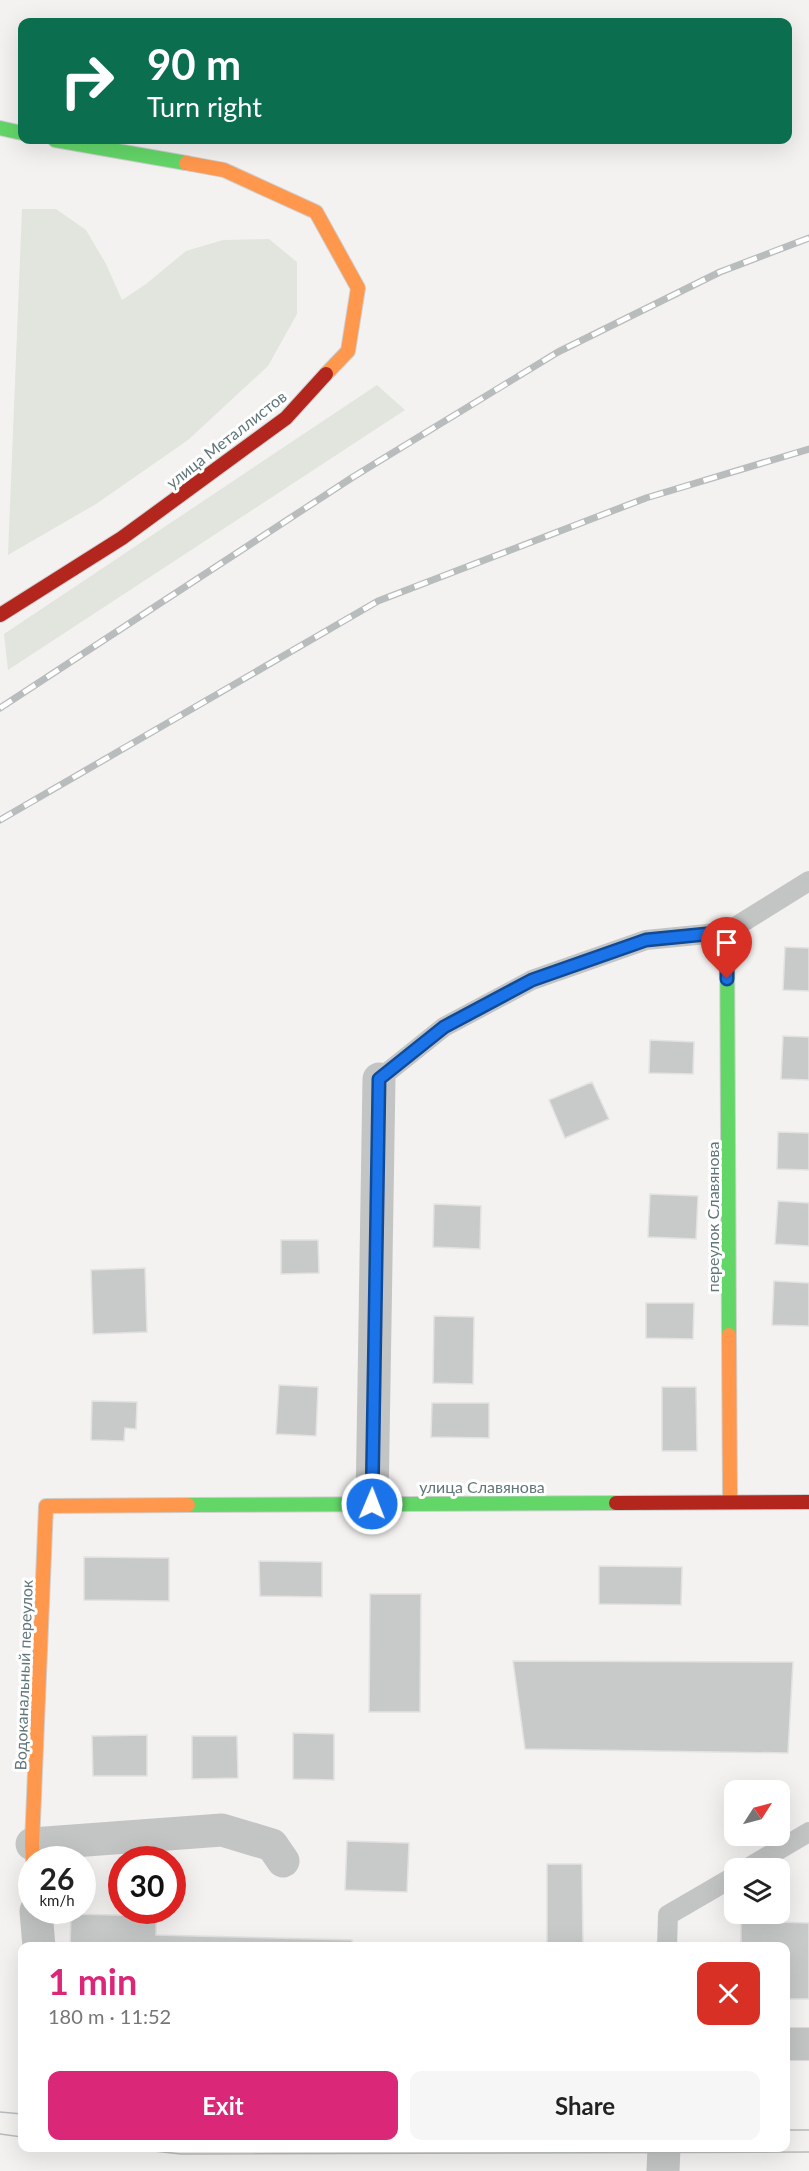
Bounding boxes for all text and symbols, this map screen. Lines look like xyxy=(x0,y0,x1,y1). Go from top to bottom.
text: 90 m xyxy=(147,39,241,89)
icon: right xyxy=(48,42,126,120)
text: Turn right xyxy=(147,90,262,123)
street label: улица Металлистов xyxy=(162,386,290,492)
pin xyxy=(701,917,752,979)
icon: arrive xyxy=(710,926,743,959)
street label: переулок Славянова xyxy=(703,1142,722,1292)
position arrow xyxy=(340,1472,404,1536)
street label: улица Славянова xyxy=(419,1477,545,1496)
street label: Водоканальный переулок xyxy=(10,1579,36,1771)
north arrow xyxy=(724,1780,790,1846)
map controls xyxy=(724,1780,790,1924)
speed limit sign: 30 xyxy=(108,1846,186,1924)
button: layers xyxy=(724,1858,790,1924)
text: 26 xyxy=(40,1860,74,1896)
text: km/h xyxy=(39,1891,75,1909)
text: 1 min xyxy=(48,1959,137,2003)
button: close xyxy=(697,1962,760,2025)
text: 180 m · 11:52 xyxy=(48,2004,171,2028)
button: Exit xyxy=(48,2071,398,2140)
button: Share xyxy=(410,2071,760,2140)

